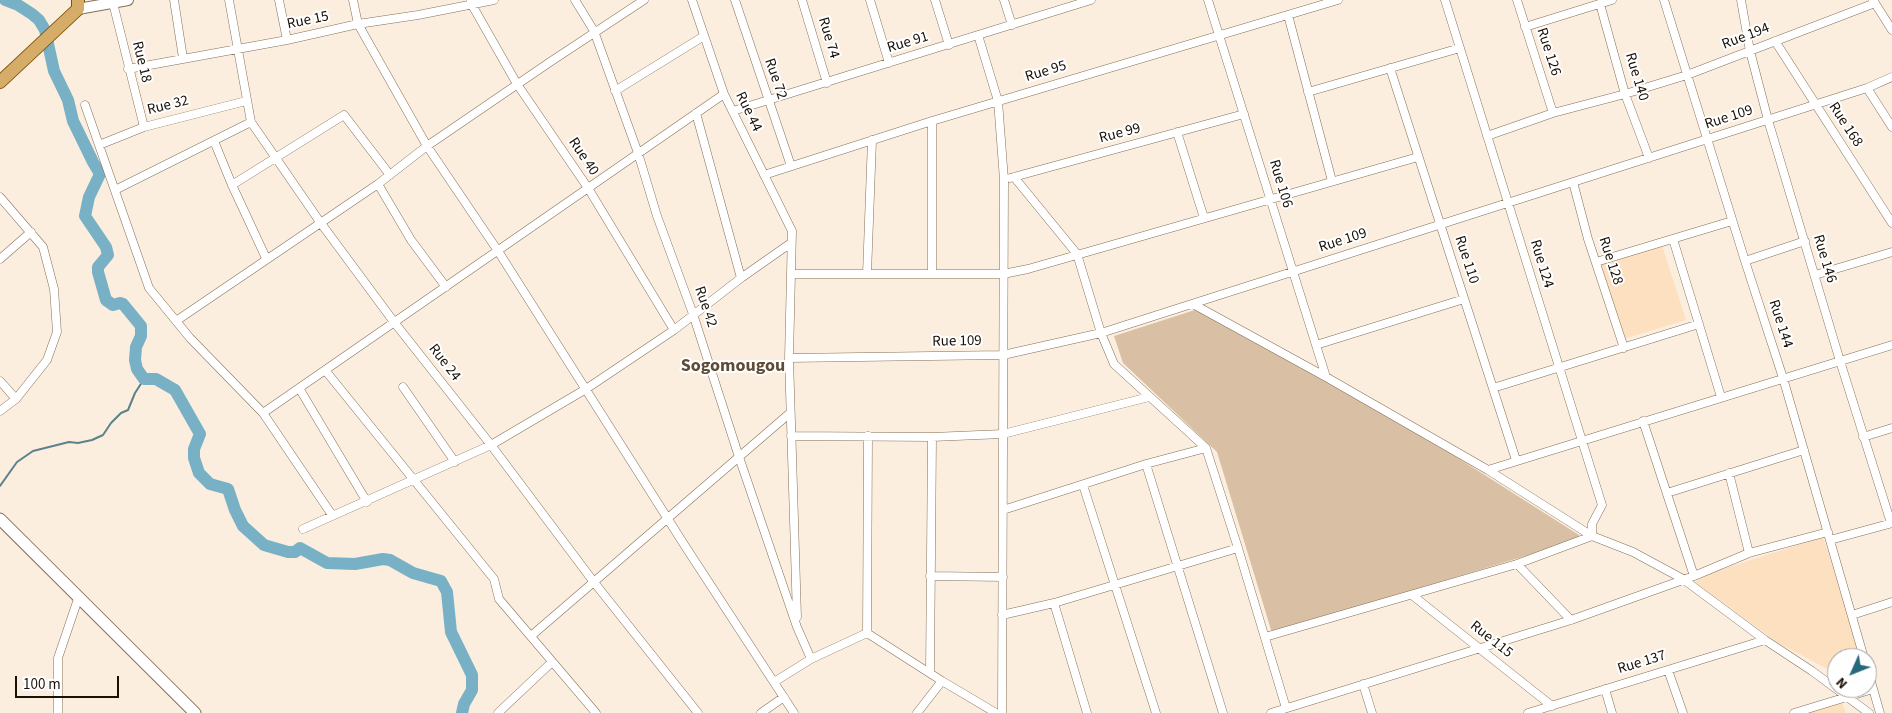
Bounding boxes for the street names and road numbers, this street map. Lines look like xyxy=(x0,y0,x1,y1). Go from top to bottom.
street label: Rue 15 xyxy=(286,8,330,34)
street label: Rue 74 xyxy=(813,15,843,61)
street label: Rue 194 xyxy=(1720,20,1772,54)
street label: Rue 126 xyxy=(1532,26,1564,78)
street label: Rue 91 xyxy=(885,28,931,58)
street label: Rue 18 xyxy=(127,39,155,85)
street label: Rue 140 xyxy=(1620,51,1652,103)
street label: Rue 72 xyxy=(760,56,790,102)
street label: Rue 95 xyxy=(1023,57,1069,87)
street label: Rue 44 xyxy=(731,89,765,135)
street label: Rue 32 xyxy=(145,92,191,120)
street label: Rue 168 xyxy=(1824,99,1866,151)
street label: Rue 109 xyxy=(1703,102,1755,134)
street label: Rue 99 xyxy=(1097,120,1143,148)
street label: Rue 40 xyxy=(564,135,602,179)
street label: Rue 106 xyxy=(1264,158,1296,210)
street label: Rue 109 xyxy=(1317,225,1369,257)
street label: Rue 146 xyxy=(1808,233,1840,285)
street label: Rue 110 xyxy=(1450,234,1482,286)
street label: Rue 128 xyxy=(1594,235,1626,287)
street label: Rue 124 xyxy=(1525,238,1557,290)
street label: Rue 42 xyxy=(690,284,720,330)
street label: Rue 144 xyxy=(1764,298,1796,350)
street label: Rue 109 xyxy=(932,333,982,351)
street label: Rue 24 xyxy=(424,341,464,385)
street label: Rue 115 xyxy=(1466,618,1516,662)
street label: Rue 137 xyxy=(1616,647,1668,679)

